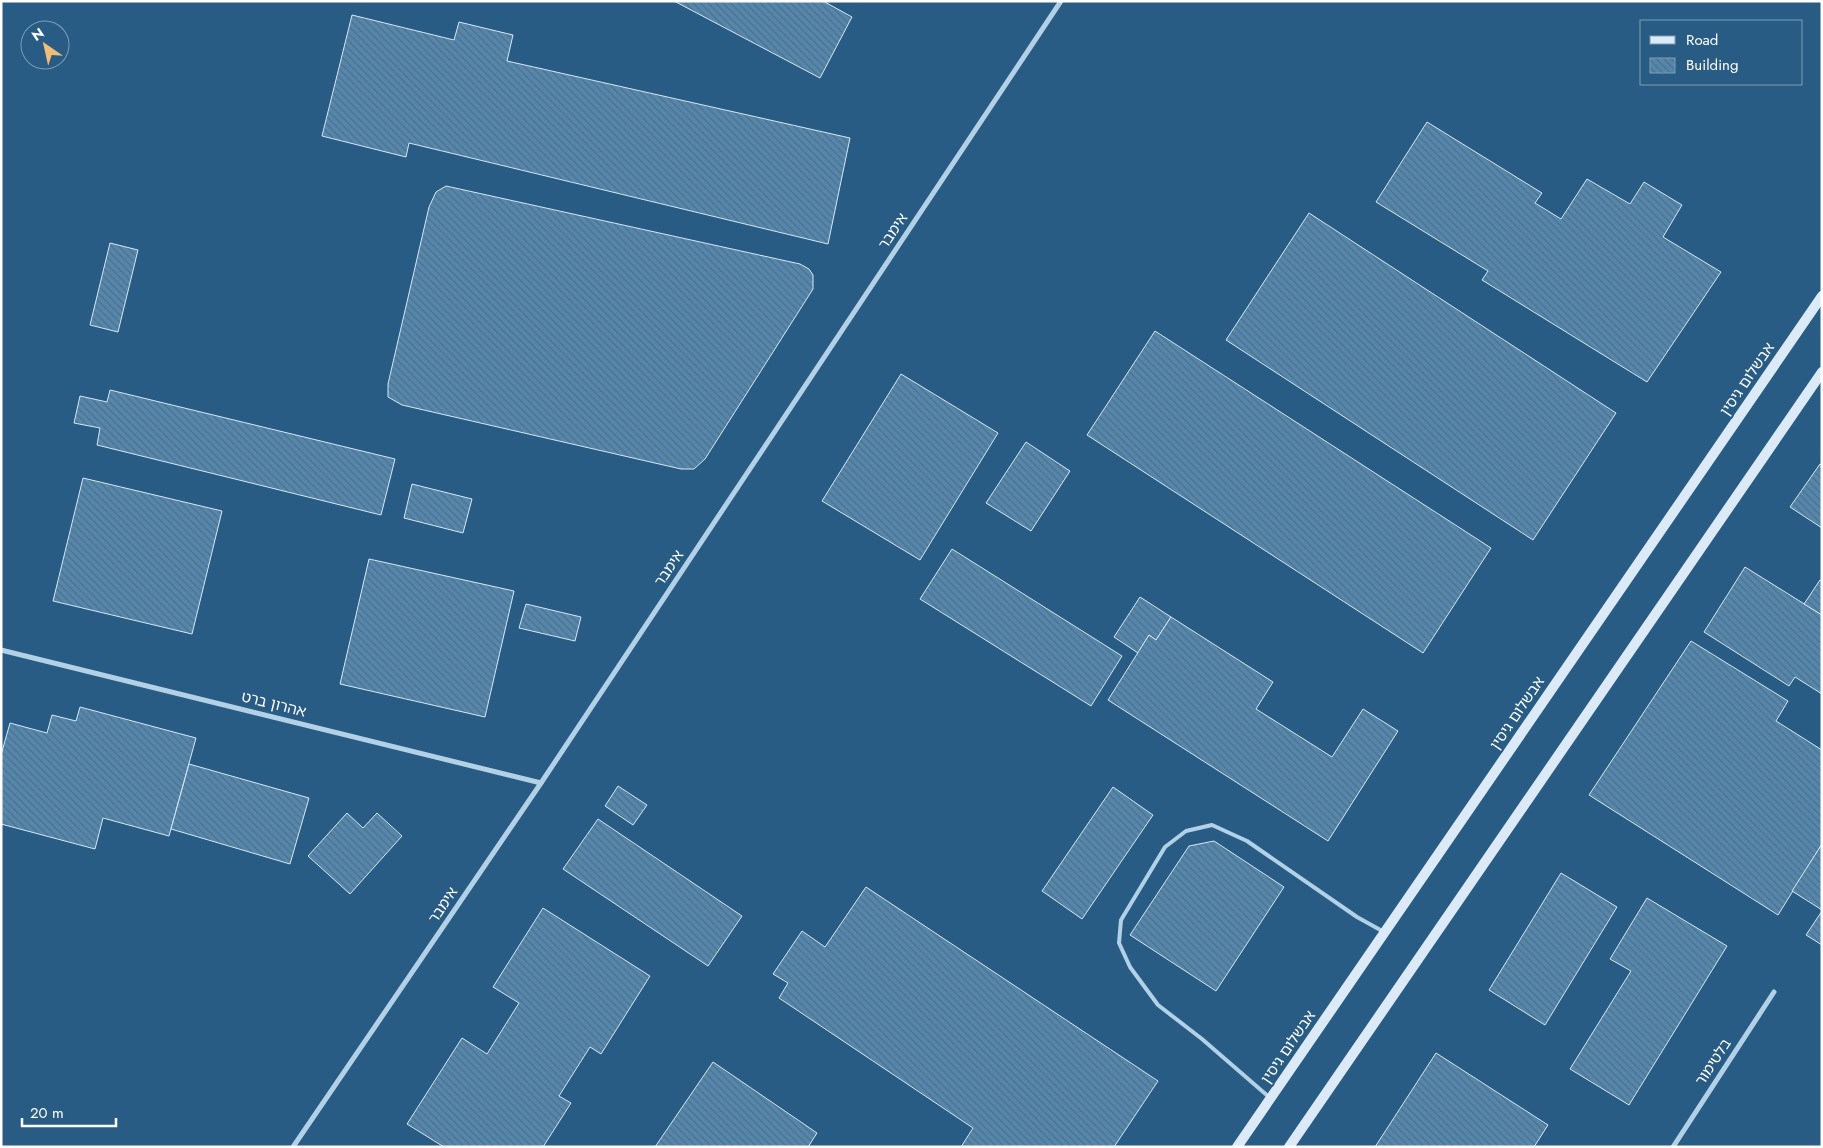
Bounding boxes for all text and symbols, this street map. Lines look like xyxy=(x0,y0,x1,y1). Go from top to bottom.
north arrow xyxy=(20,20,70,70)
legend xyxy=(1640,20,1803,85)
text: N xyxy=(28,23,48,46)
text: Road xyxy=(1686,29,1718,51)
text: Building xyxy=(1686,54,1738,76)
street label: אימבר xyxy=(873,208,913,254)
street label: אבשלום גיסין xyxy=(1714,338,1780,420)
street label: אימבר xyxy=(649,545,689,591)
street label: אבשלום גיסין xyxy=(1484,672,1550,754)
street label: אהרון ברט xyxy=(239,685,309,723)
street label: אימבר xyxy=(423,882,463,928)
street label: אבשלום גיסין xyxy=(1255,1006,1321,1088)
street label: בלטימור xyxy=(1690,1034,1737,1090)
scale bar xyxy=(22,1096,116,1128)
text: 20 m xyxy=(30,1102,64,1124)

